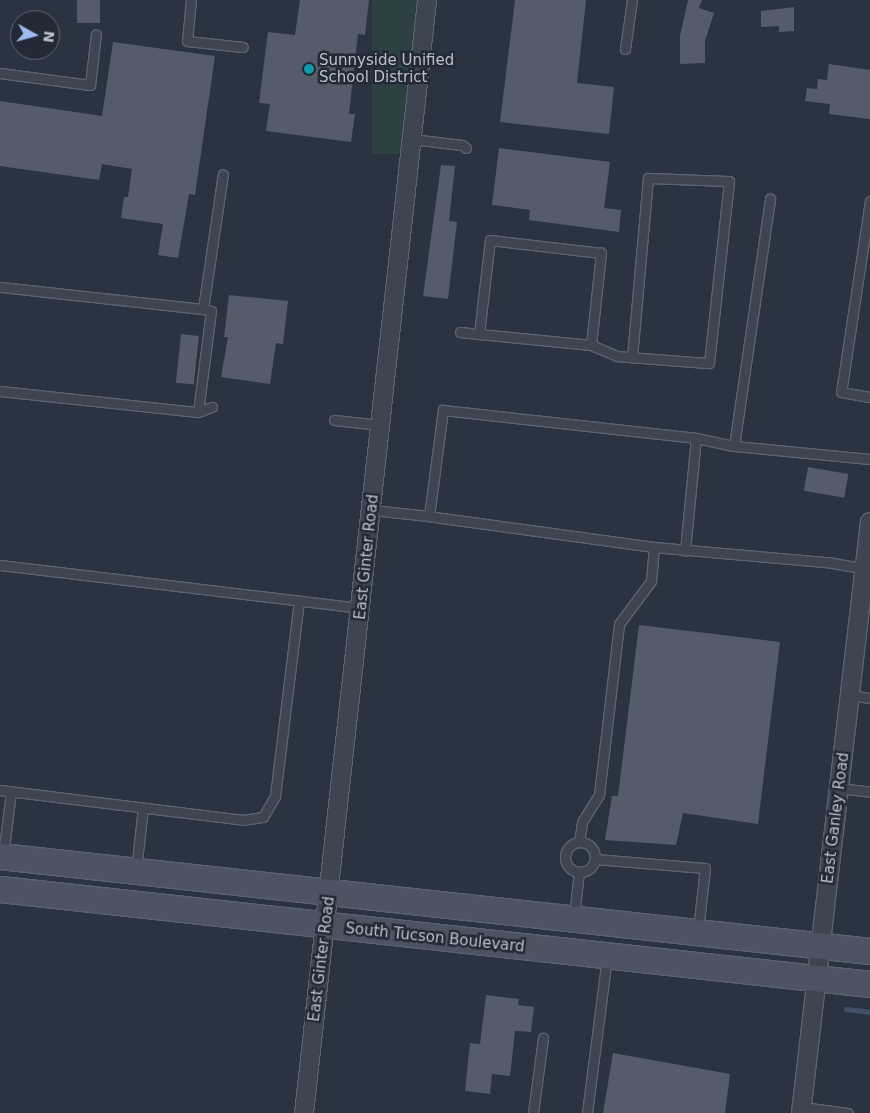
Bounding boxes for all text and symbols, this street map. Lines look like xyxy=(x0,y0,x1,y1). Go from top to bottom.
north arrow xyxy=(10,10,60,60)
text: N xyxy=(40,30,58,43)
place label: Sunnyside Unified School District xyxy=(319,51,454,86)
marker: Sunnyside Unified School District xyxy=(303,63,315,75)
street label: East Ginter Road xyxy=(351,493,383,621)
street label: East Ganley Road xyxy=(819,751,853,885)
street label: East Ginter Road xyxy=(305,895,339,1023)
street label: South Tucson Boulevard xyxy=(344,920,526,956)

